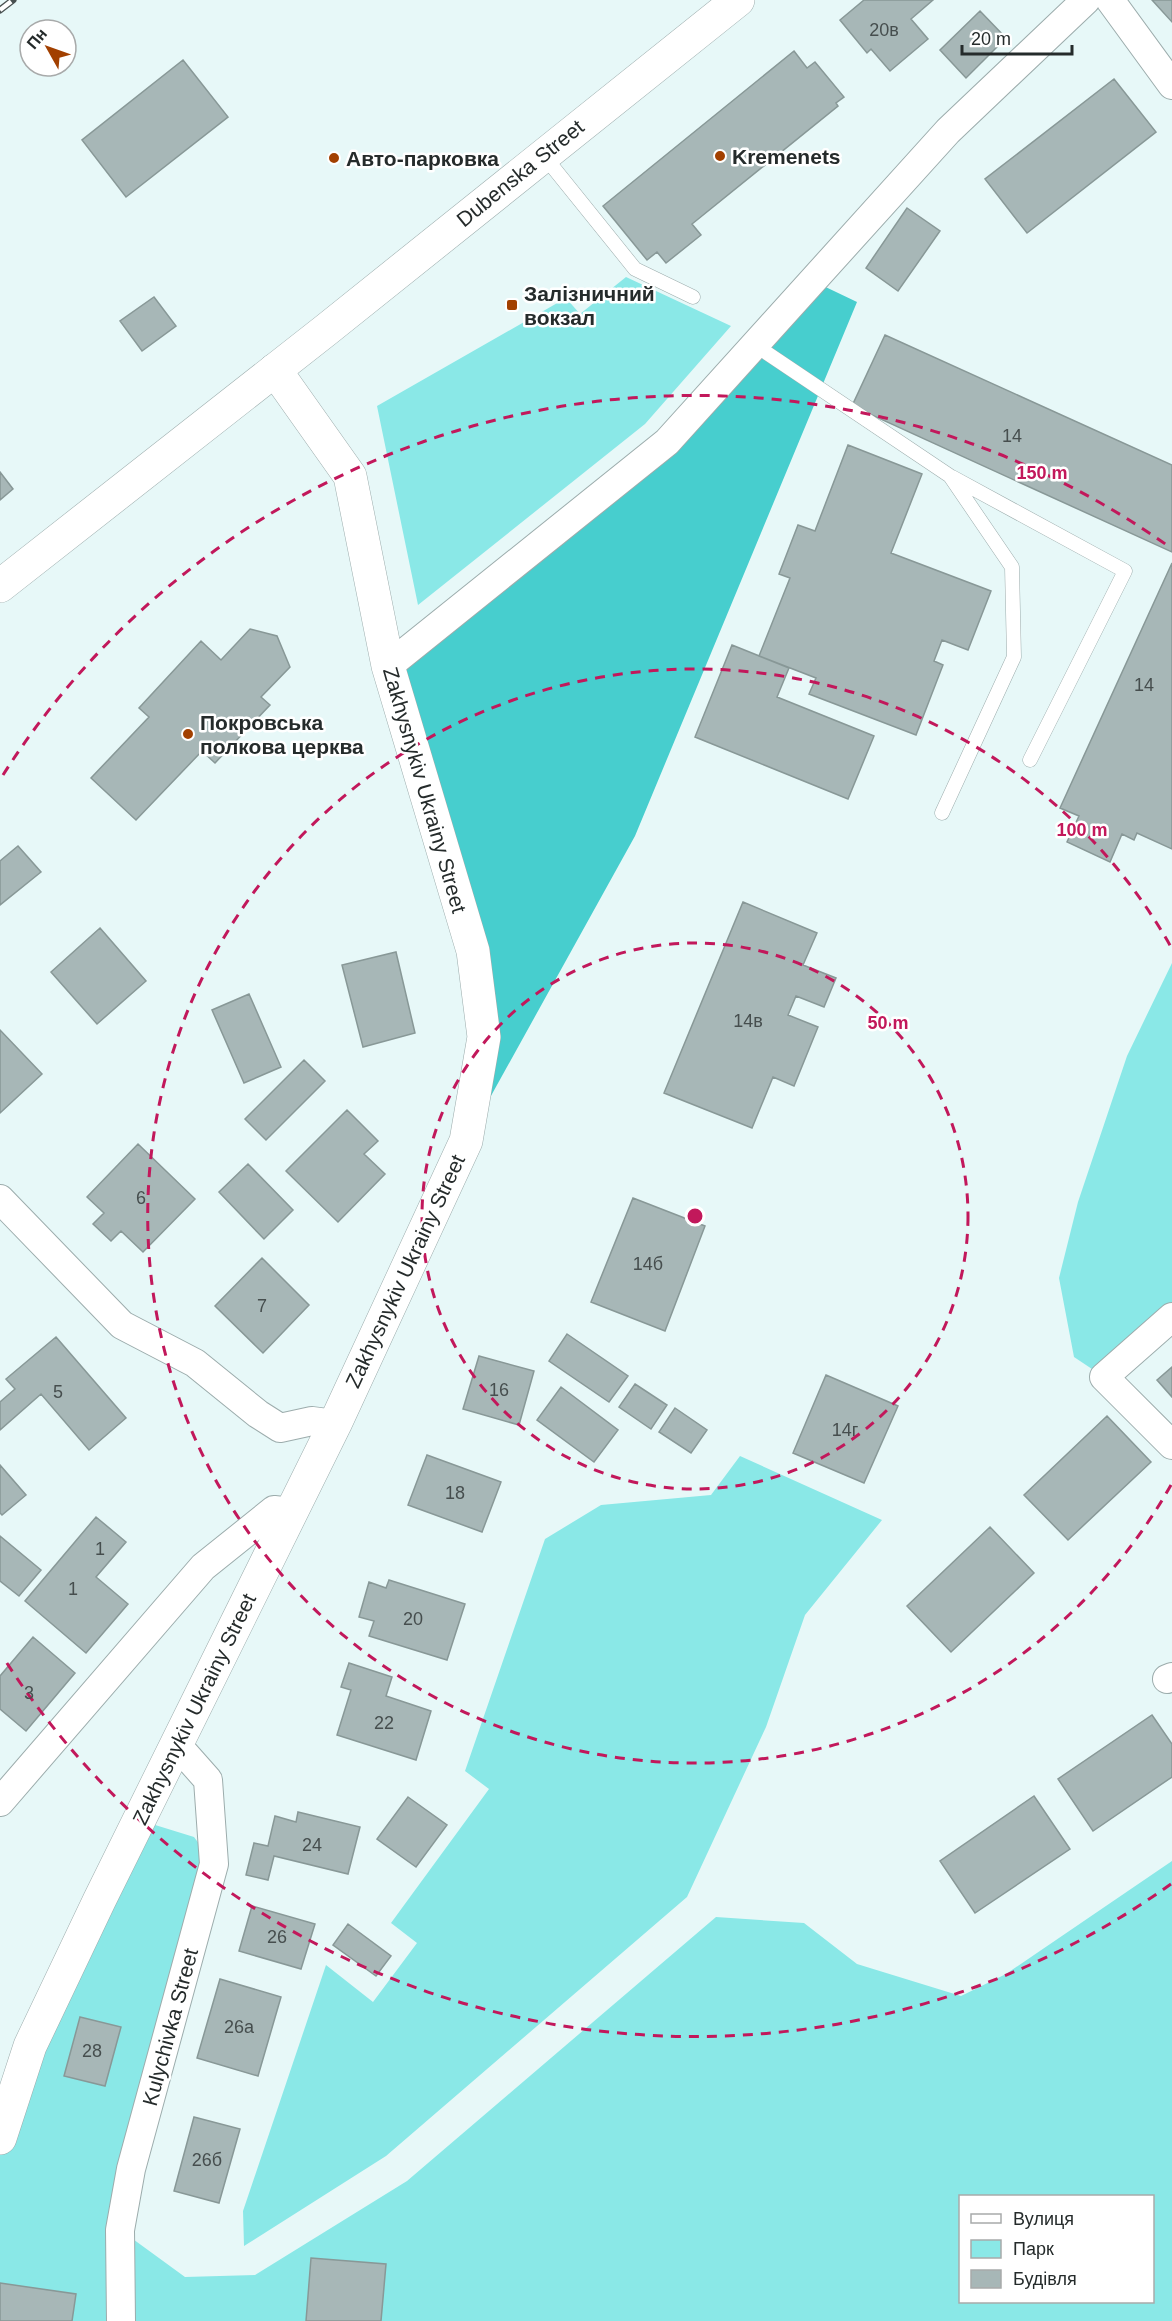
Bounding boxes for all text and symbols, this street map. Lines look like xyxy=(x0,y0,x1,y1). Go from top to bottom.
north arrow xyxy=(18,18,78,78)
scale bar xyxy=(962,18,1072,56)
house number: 20в xyxy=(869,20,899,40)
text: Пн xyxy=(24,25,50,52)
text: 20 m xyxy=(971,29,1011,49)
street label: Dubenska Street xyxy=(452,115,588,231)
place label: Kremenets xyxy=(732,145,841,168)
place label: Авто-парковка xyxy=(346,147,499,170)
marker: Kremenets xyxy=(713,149,727,163)
marker: Авто-парковка xyxy=(327,151,341,165)
place label: Залізничний вокзал xyxy=(524,282,655,329)
marker: Залізничний вокзал xyxy=(505,298,519,312)
house number: 14 xyxy=(1002,426,1022,446)
text: 150 m xyxy=(1016,463,1068,483)
street label: Zakhysnykiv Ukrainy Street xyxy=(379,665,471,916)
house number: 14 xyxy=(1134,675,1154,695)
place label: Покровська полкова церква xyxy=(200,711,364,758)
marker: Покровська полкова церква xyxy=(181,727,195,741)
text: 100 m xyxy=(1056,820,1108,840)
house number: 14в xyxy=(733,1011,763,1031)
text: 50 m xyxy=(867,1013,909,1033)
street label: Zakhysnykiv Ukrainy Street xyxy=(341,1151,469,1391)
house number: 6 xyxy=(136,1188,146,1208)
centre of rings xyxy=(685,1206,705,1226)
house number: 14б xyxy=(633,1254,663,1274)
house number: 7 xyxy=(257,1296,267,1316)
house number: 16 xyxy=(489,1380,509,1400)
house number: 5 xyxy=(53,1382,63,1402)
house number: 14г xyxy=(832,1420,859,1440)
house number: 18 xyxy=(445,1483,465,1503)
house number: 1 xyxy=(95,1539,105,1559)
house number: 1 xyxy=(68,1579,78,1599)
street label: Zakhysnykiv Ukrainy Street xyxy=(128,1589,260,1828)
house number: 20 xyxy=(403,1609,423,1629)
house number: 3 xyxy=(24,1683,34,1703)
house number: 22 xyxy=(374,1713,394,1733)
house number: 24 xyxy=(302,1835,322,1855)
house number: 26 xyxy=(267,1927,287,1947)
street label: Kulychivka Street xyxy=(138,1946,202,2108)
house number: 26а xyxy=(224,2017,255,2037)
house number: 28 xyxy=(82,2041,102,2061)
house number: 26б xyxy=(192,2150,222,2170)
legend xyxy=(959,2195,1154,2303)
text: Вулиця xyxy=(1013,2209,1074,2229)
text: Парк xyxy=(1013,2239,1054,2259)
text: Будівля xyxy=(1013,2269,1077,2289)

